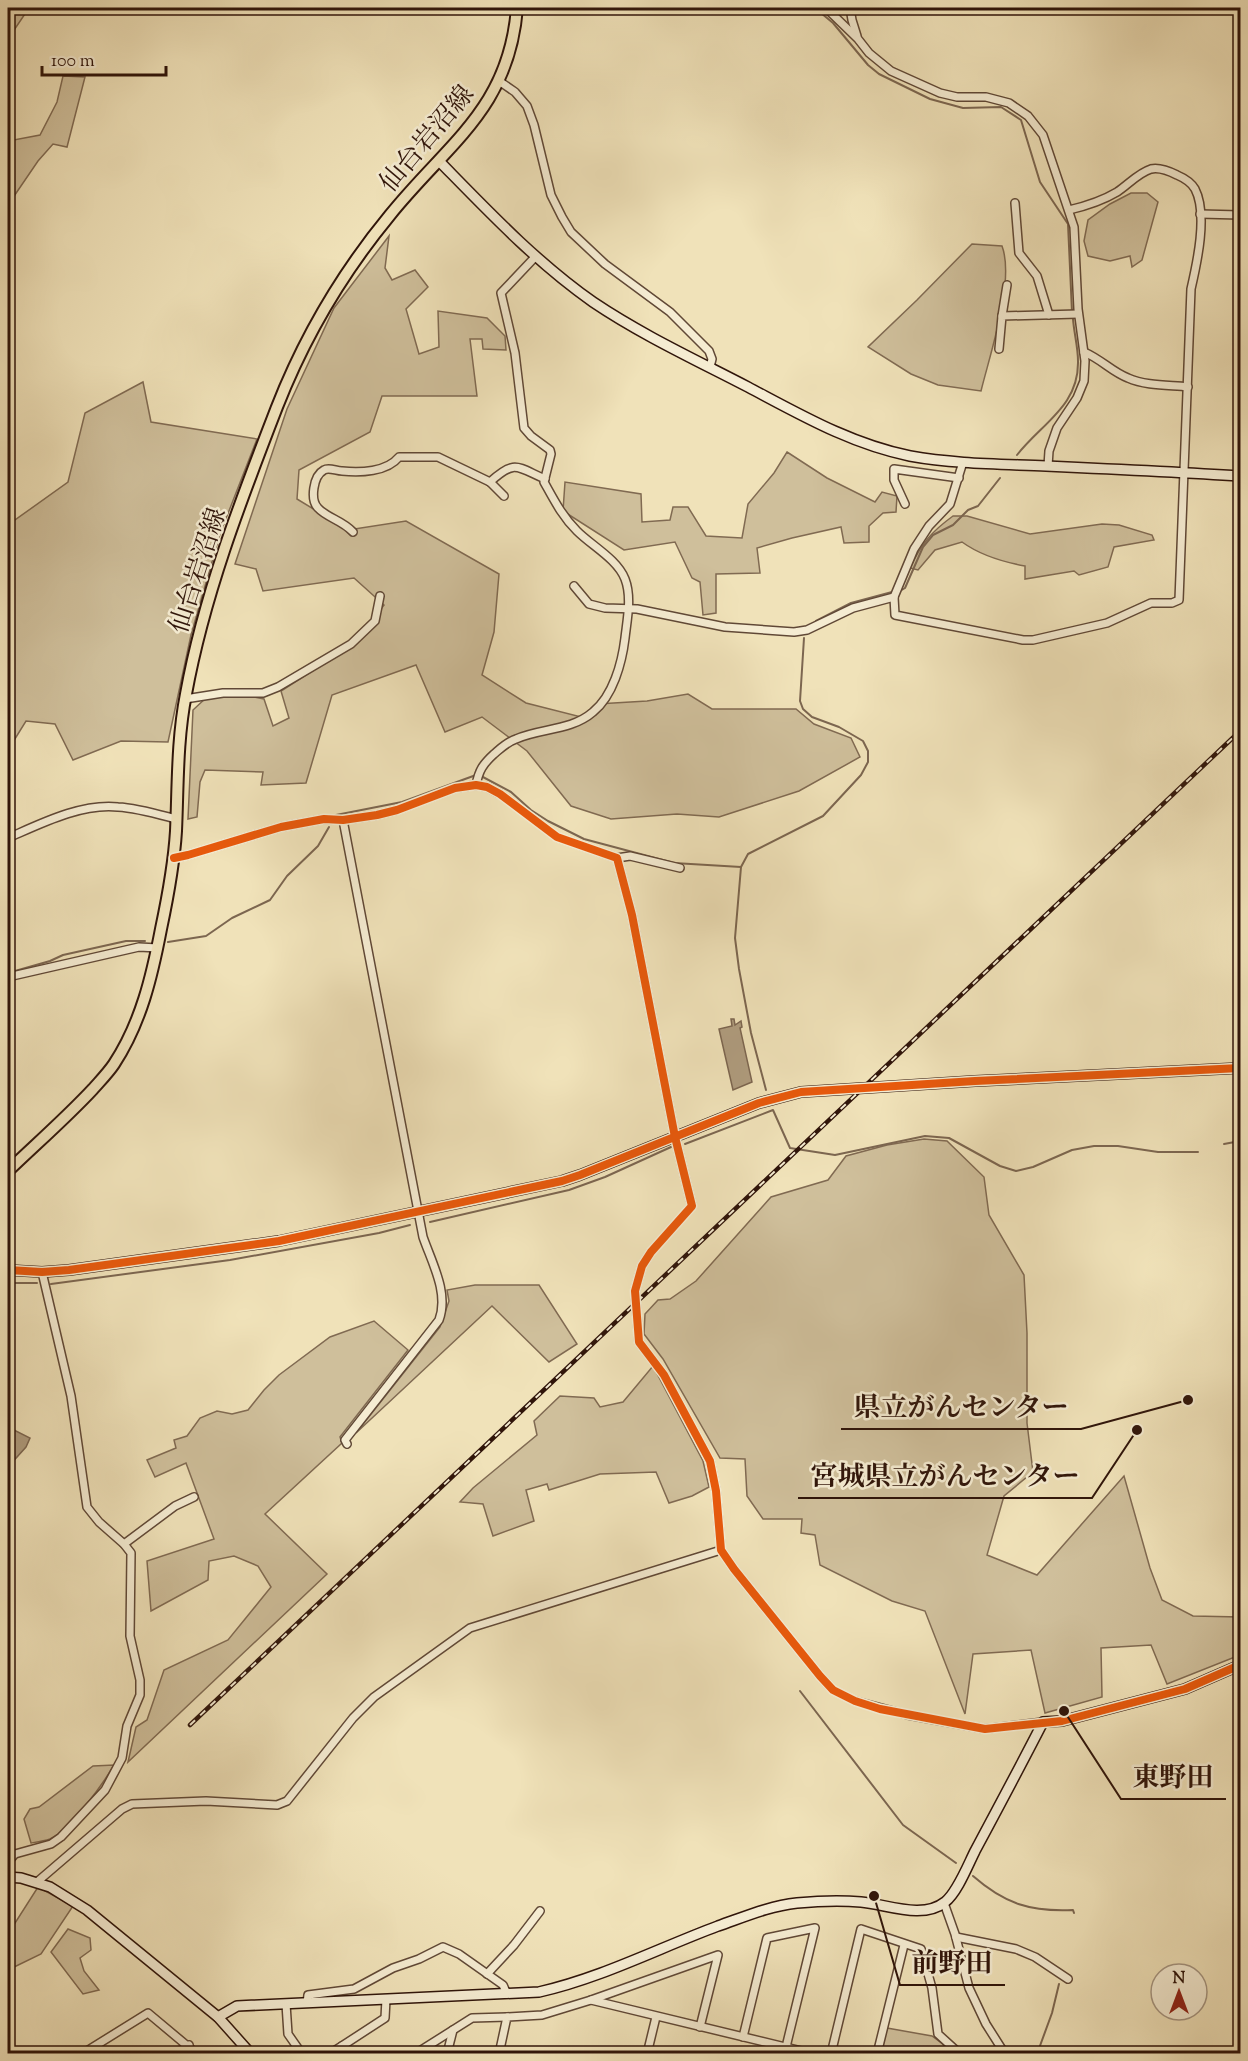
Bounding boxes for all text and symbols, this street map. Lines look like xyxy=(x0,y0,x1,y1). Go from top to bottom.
scale bar xyxy=(42,39,166,77)
text: 100 m xyxy=(51,49,95,75)
street label: 仙台岩沼線 xyxy=(372,78,484,201)
street label: 仙台岩沼線 xyxy=(162,503,237,638)
callout: 県立がんセンター xyxy=(841,1384,1081,1429)
text: 県立がんセンター xyxy=(854,1390,1068,1429)
callout: 宮城県立がんセンター xyxy=(798,1453,1092,1498)
text: 宮城県立がんセンター xyxy=(811,1459,1079,1498)
callout: 東野田 xyxy=(1121,1754,1226,1799)
text: 東野田 xyxy=(1133,1760,1214,1799)
callout: 前野田 xyxy=(900,1940,1005,1985)
text: 前野田 xyxy=(912,1946,993,1985)
north arrow xyxy=(1149,1962,1209,2022)
text: N xyxy=(1173,1968,1186,1991)

